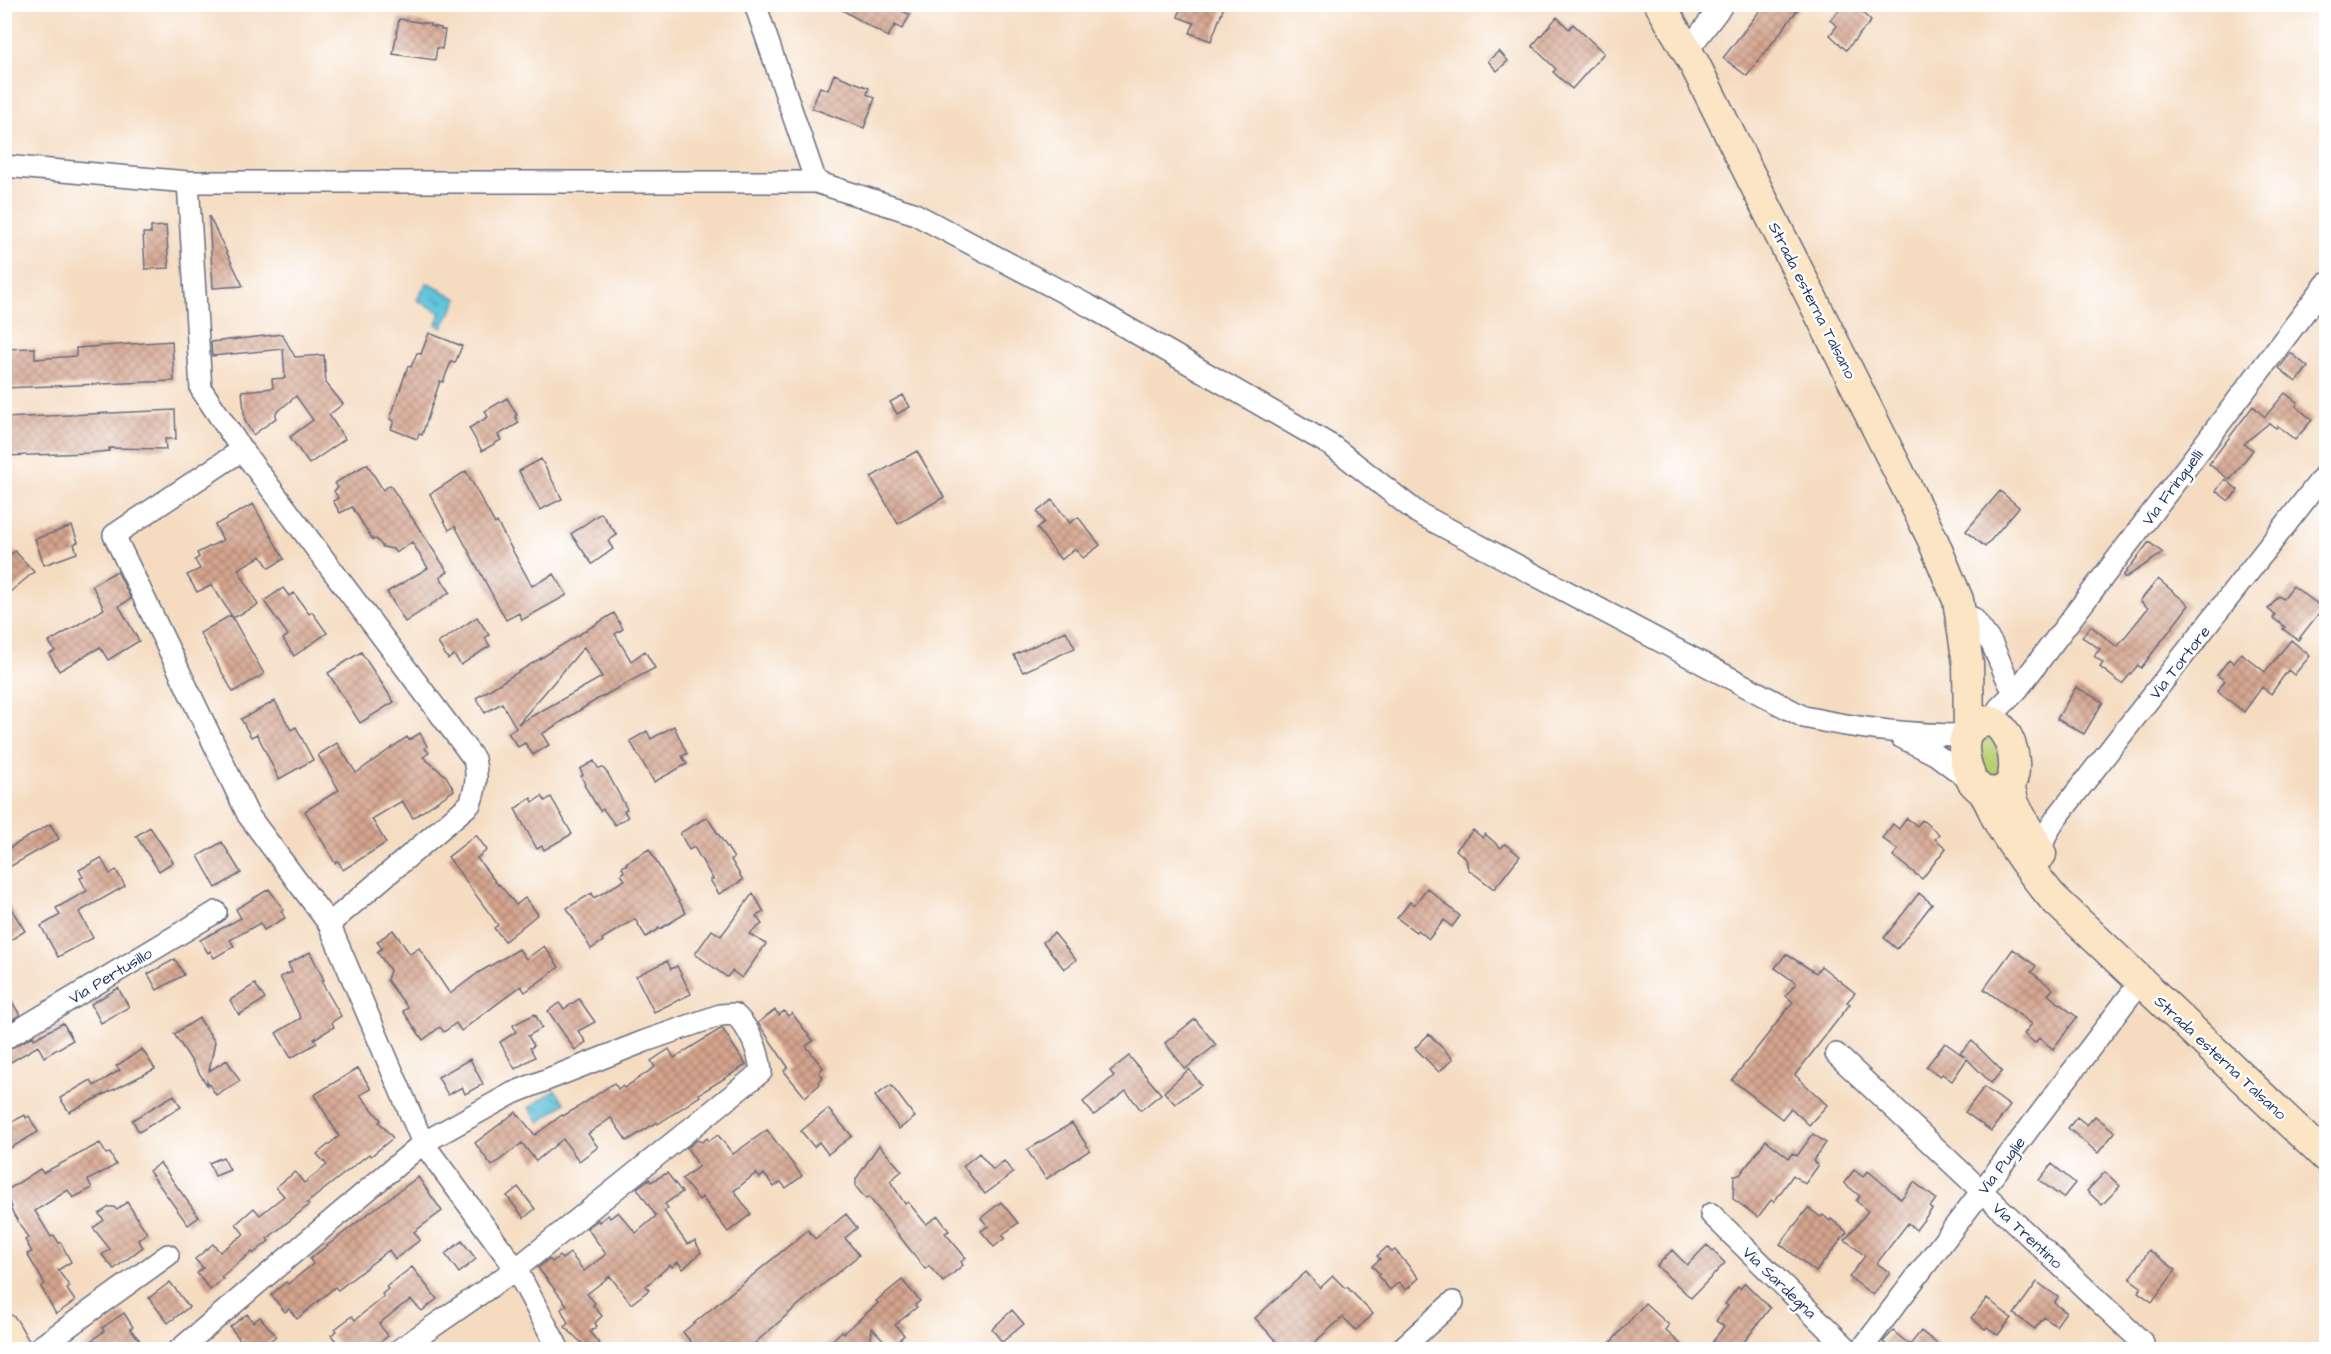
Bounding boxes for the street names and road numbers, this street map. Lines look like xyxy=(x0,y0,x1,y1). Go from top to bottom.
street label: Strada esterna Talsano xyxy=(1763,218,1861,383)
street label: Via Fringuelli xyxy=(2137,445,2210,531)
street label: Via Tortore xyxy=(2144,621,2216,704)
street label: Via Pertusillo xyxy=(65,942,156,1009)
street label: Strada esterna Talsano xyxy=(2149,991,2291,1125)
street label: Via Puglie xyxy=(1973,1132,2032,1200)
street label: Via Trentino xyxy=(1988,1198,2067,1274)
street label: Via Sardegna xyxy=(1737,1242,1821,1325)

